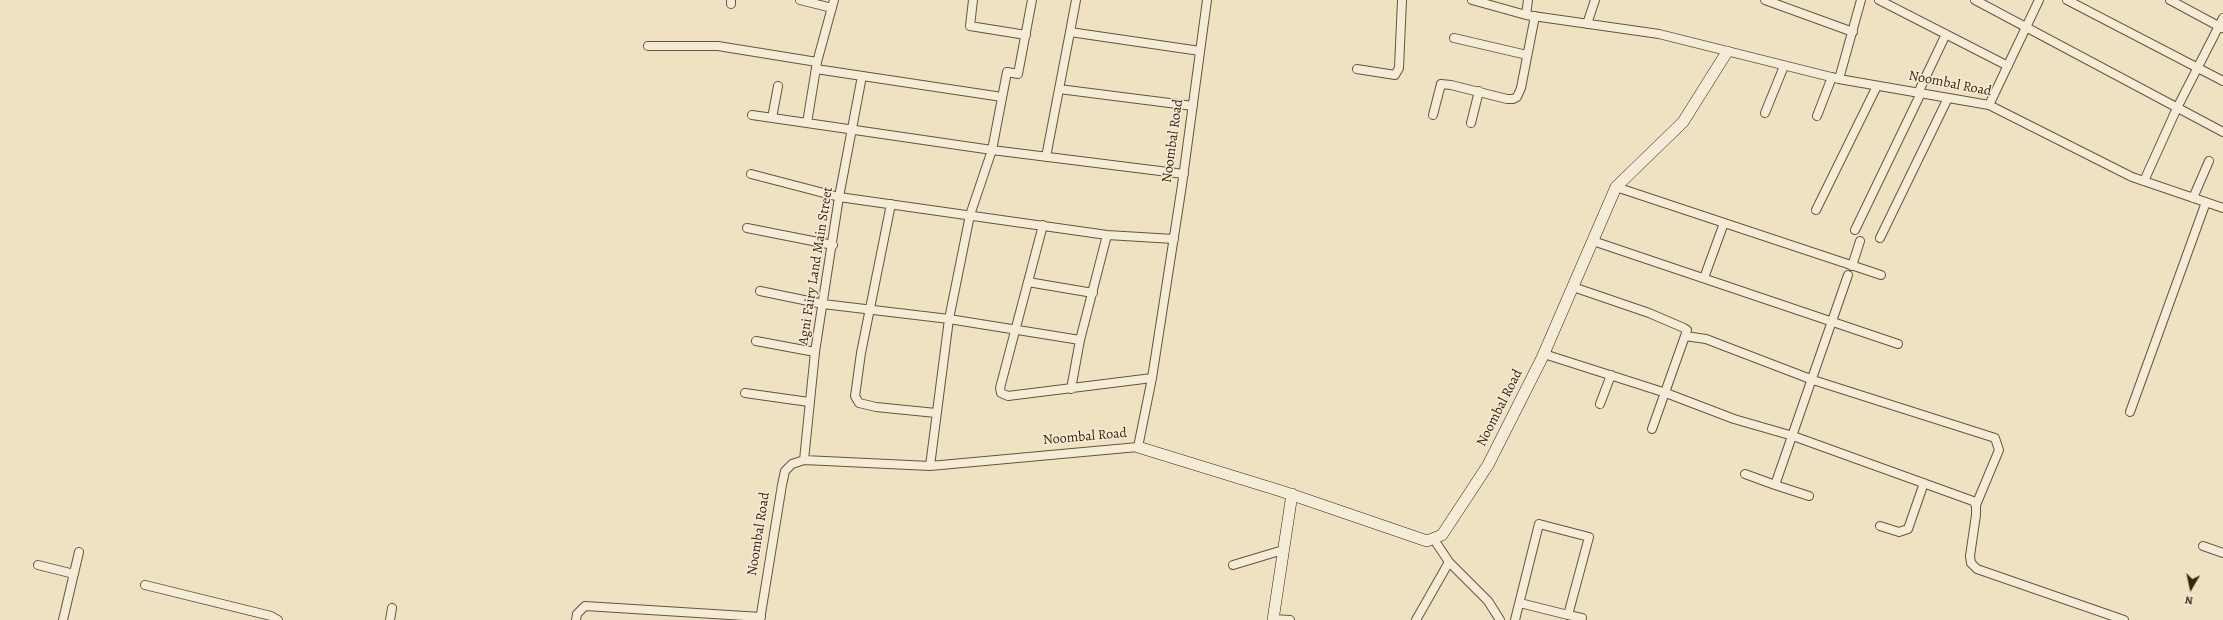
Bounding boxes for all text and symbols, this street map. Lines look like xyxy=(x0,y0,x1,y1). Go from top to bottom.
street label: Noombal Road xyxy=(1907,68,1993,100)
street label: Noombal Road xyxy=(1159,98,1187,184)
street label: Agni Fairy Land Main Street xyxy=(795,186,837,346)
street label: Noombal Road xyxy=(1473,367,1527,449)
street label: Noombal Road xyxy=(1042,425,1128,449)
street label: Noombal Road xyxy=(744,491,774,577)
north arrow xyxy=(2171,568,2211,608)
text: N xyxy=(2184,592,2194,608)

